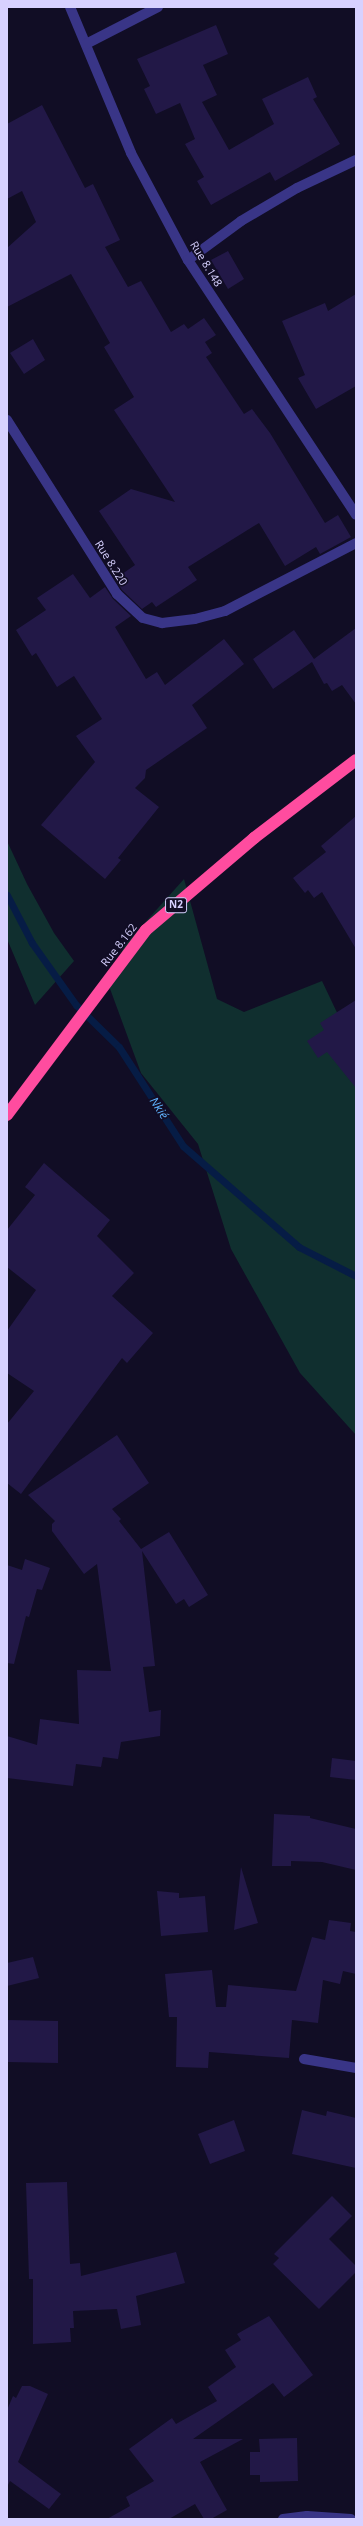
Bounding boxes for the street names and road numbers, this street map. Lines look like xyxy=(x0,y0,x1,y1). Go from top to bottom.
street label: Rue 8.148 xyxy=(187,239,225,289)
street label: Rue 8.220 xyxy=(92,538,130,588)
road number: N2 xyxy=(165,897,187,913)
street label: Rue 8.162 xyxy=(98,921,140,969)

